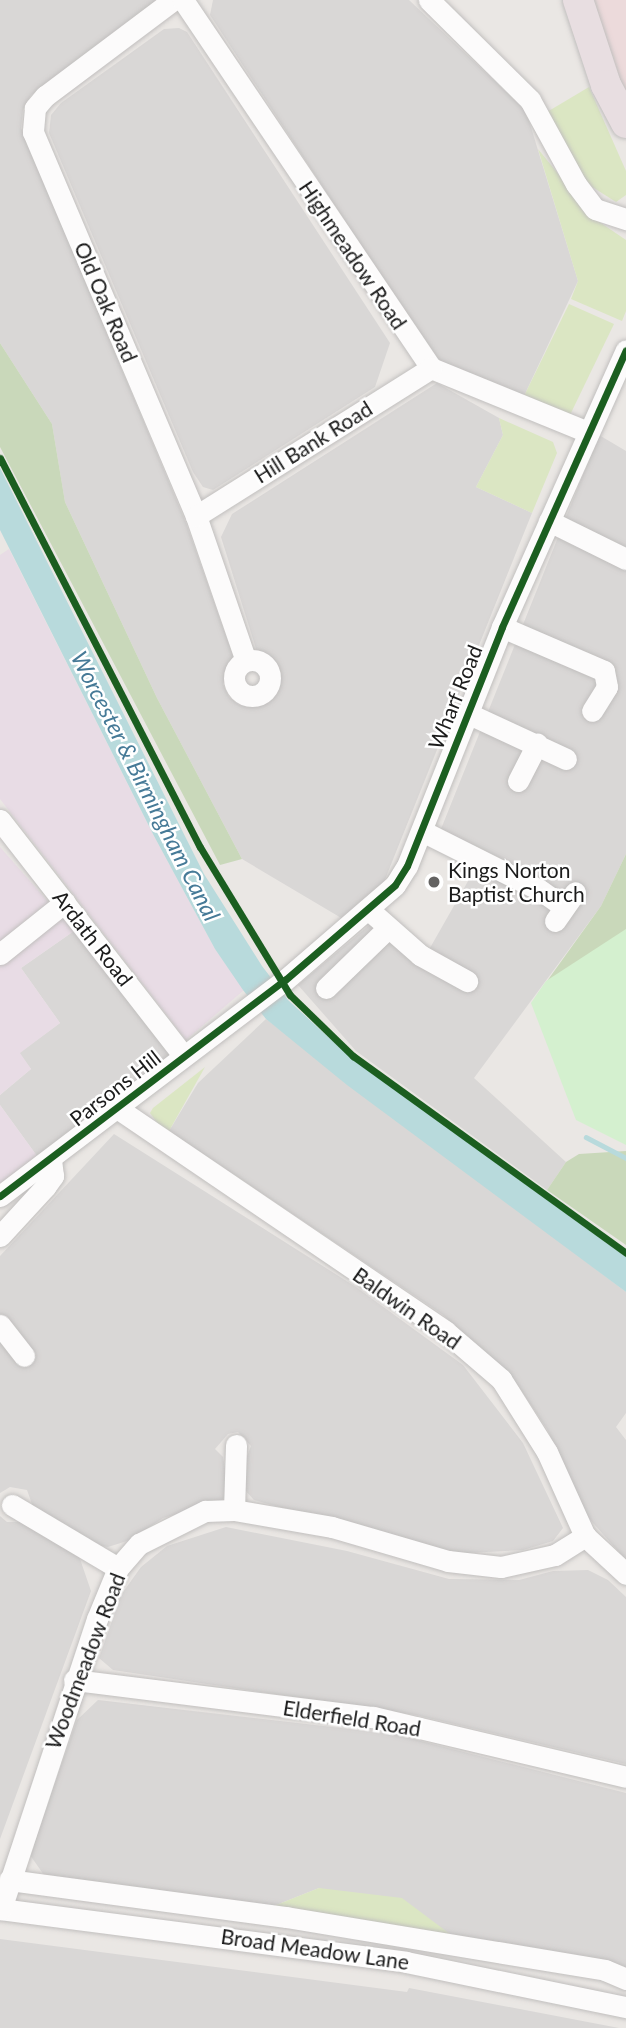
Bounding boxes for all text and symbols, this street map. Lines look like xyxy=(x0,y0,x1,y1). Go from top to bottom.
street label: Highmeadow Road xyxy=(294,176,412,334)
street label: Old Oak Road xyxy=(69,238,143,366)
street label: Hill Bank Road xyxy=(249,396,377,488)
street label: Wharf Road xyxy=(423,641,487,753)
water label: Worcester & Birmingham Canal xyxy=(66,646,226,926)
place label: Kings Norton Baptist Church xyxy=(448,857,585,907)
marker: Kings Norton Baptist Church xyxy=(426,874,442,890)
street label: Ardath Road xyxy=(48,885,138,991)
street label: Parsons Hill xyxy=(65,1045,165,1131)
street label: Baldwin Road xyxy=(348,1262,466,1354)
street label: Woodmeadow Road xyxy=(40,1569,130,1753)
street label: Elderfield Road xyxy=(281,1695,423,1741)
street label: Broad Meadow Lane xyxy=(219,1923,411,1975)

